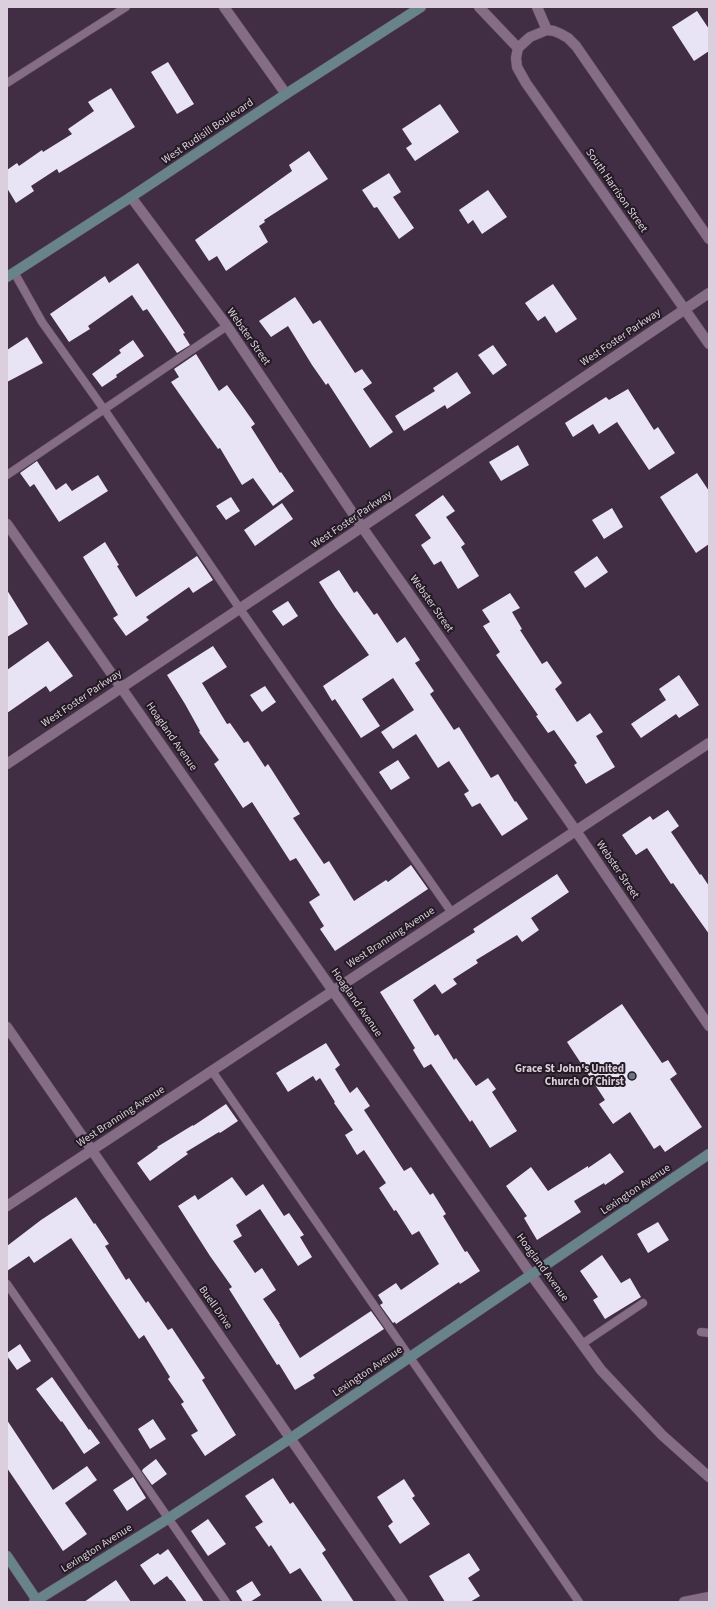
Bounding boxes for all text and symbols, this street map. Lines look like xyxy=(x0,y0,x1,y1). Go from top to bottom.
street label: West Rudisill Boulevard xyxy=(160,96,256,168)
street label: South Harrison Street xyxy=(582,147,650,235)
street label: Webster Street xyxy=(223,306,273,368)
street label: West Foster Parkway xyxy=(578,306,664,370)
street label: West Foster Parkway xyxy=(309,488,395,552)
street label: Webster Street xyxy=(406,573,456,635)
street label: West Foster Parkway xyxy=(39,667,125,731)
street label: Hoagland Avenue xyxy=(142,700,200,774)
street label: Webster Street xyxy=(593,838,641,902)
street label: West Branning Avenue xyxy=(344,905,438,971)
street label: Hoagland Avenue xyxy=(327,966,385,1040)
place label: Grace St John's United Church Of Chirst xyxy=(515,1063,624,1089)
marker: Grace St John's United Church Of Chirst xyxy=(627,1071,637,1081)
street label: West Branning Avenue xyxy=(74,1084,168,1150)
street label: Lexington Avenue xyxy=(599,1162,673,1218)
street label: Hoagland Avenue xyxy=(513,1231,571,1305)
street label: Buell Drive xyxy=(195,1284,235,1332)
street label: Lexington Avenue xyxy=(331,1344,405,1400)
street label: Lexington Avenue xyxy=(59,1522,135,1576)

